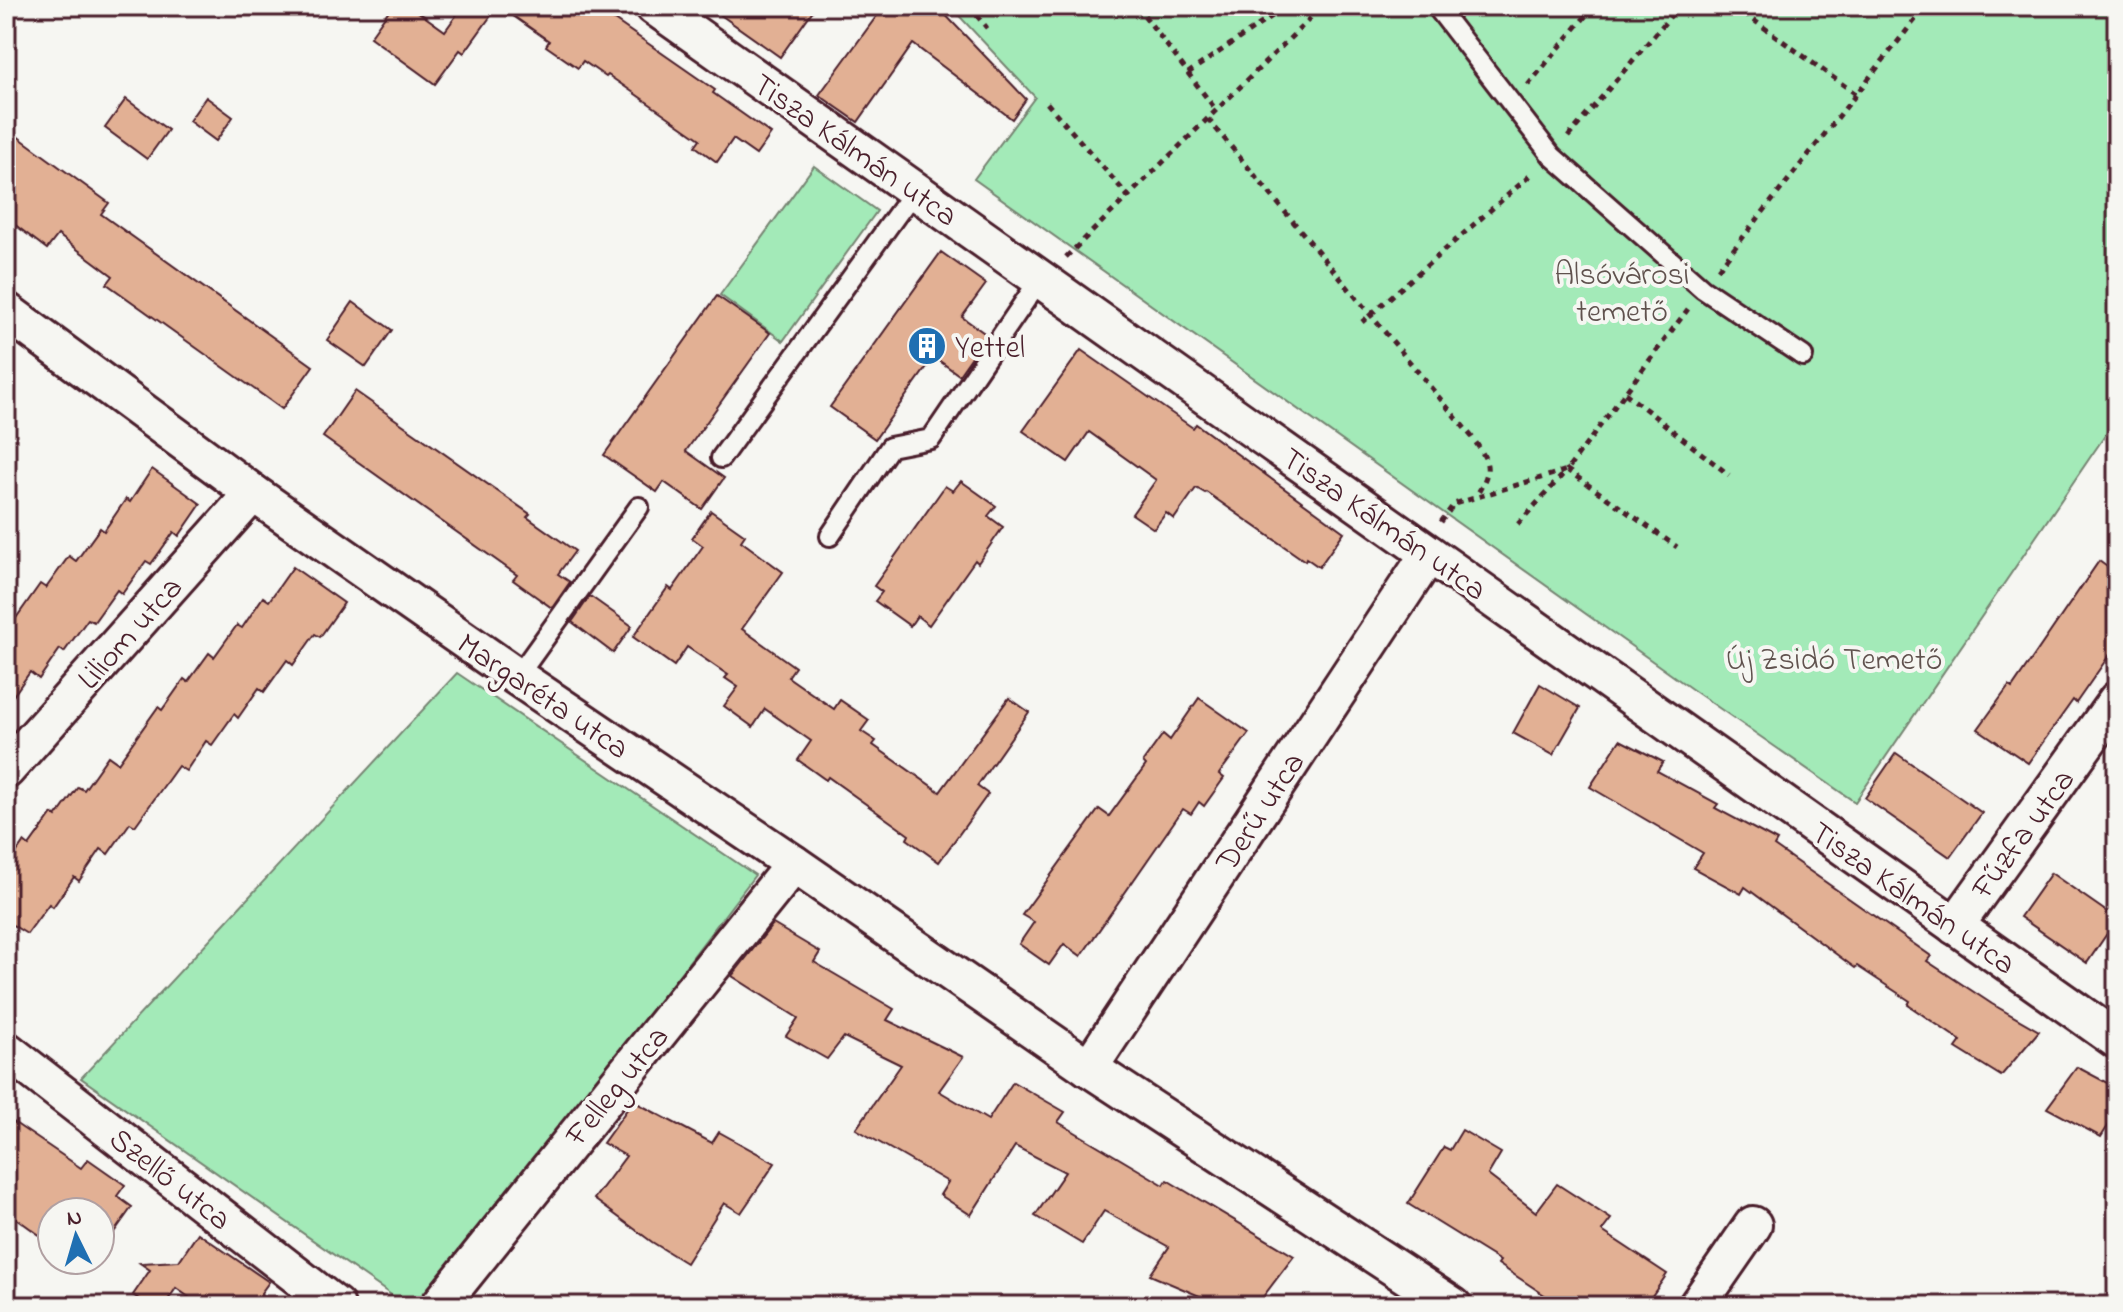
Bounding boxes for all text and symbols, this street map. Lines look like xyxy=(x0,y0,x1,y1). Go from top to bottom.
street label: Tisza Kálmán utca xyxy=(742,63,966,240)
park label: Alsóvárosi temető xyxy=(1554,253,1690,337)
building icon: Yettel xyxy=(906,325,948,367)
place label: Yettel xyxy=(955,326,1025,373)
street label: Tisza Kálmán utca xyxy=(1271,437,1495,614)
street label: Liliom utca xyxy=(68,567,195,702)
street label: Margaréta utca xyxy=(446,623,638,773)
park label: Új Zsidó Temető xyxy=(1726,638,1942,685)
street label: Derű utca xyxy=(1205,744,1318,883)
street label: Fűzfa utca xyxy=(1961,760,2088,911)
street label: Tisza Kálmán utca xyxy=(1800,811,2024,988)
street label: Felleg utca xyxy=(555,1017,682,1158)
street label: Szellő utca xyxy=(98,1118,240,1244)
north arrow xyxy=(36,1196,116,1276)
text: N xyxy=(66,1202,83,1236)

